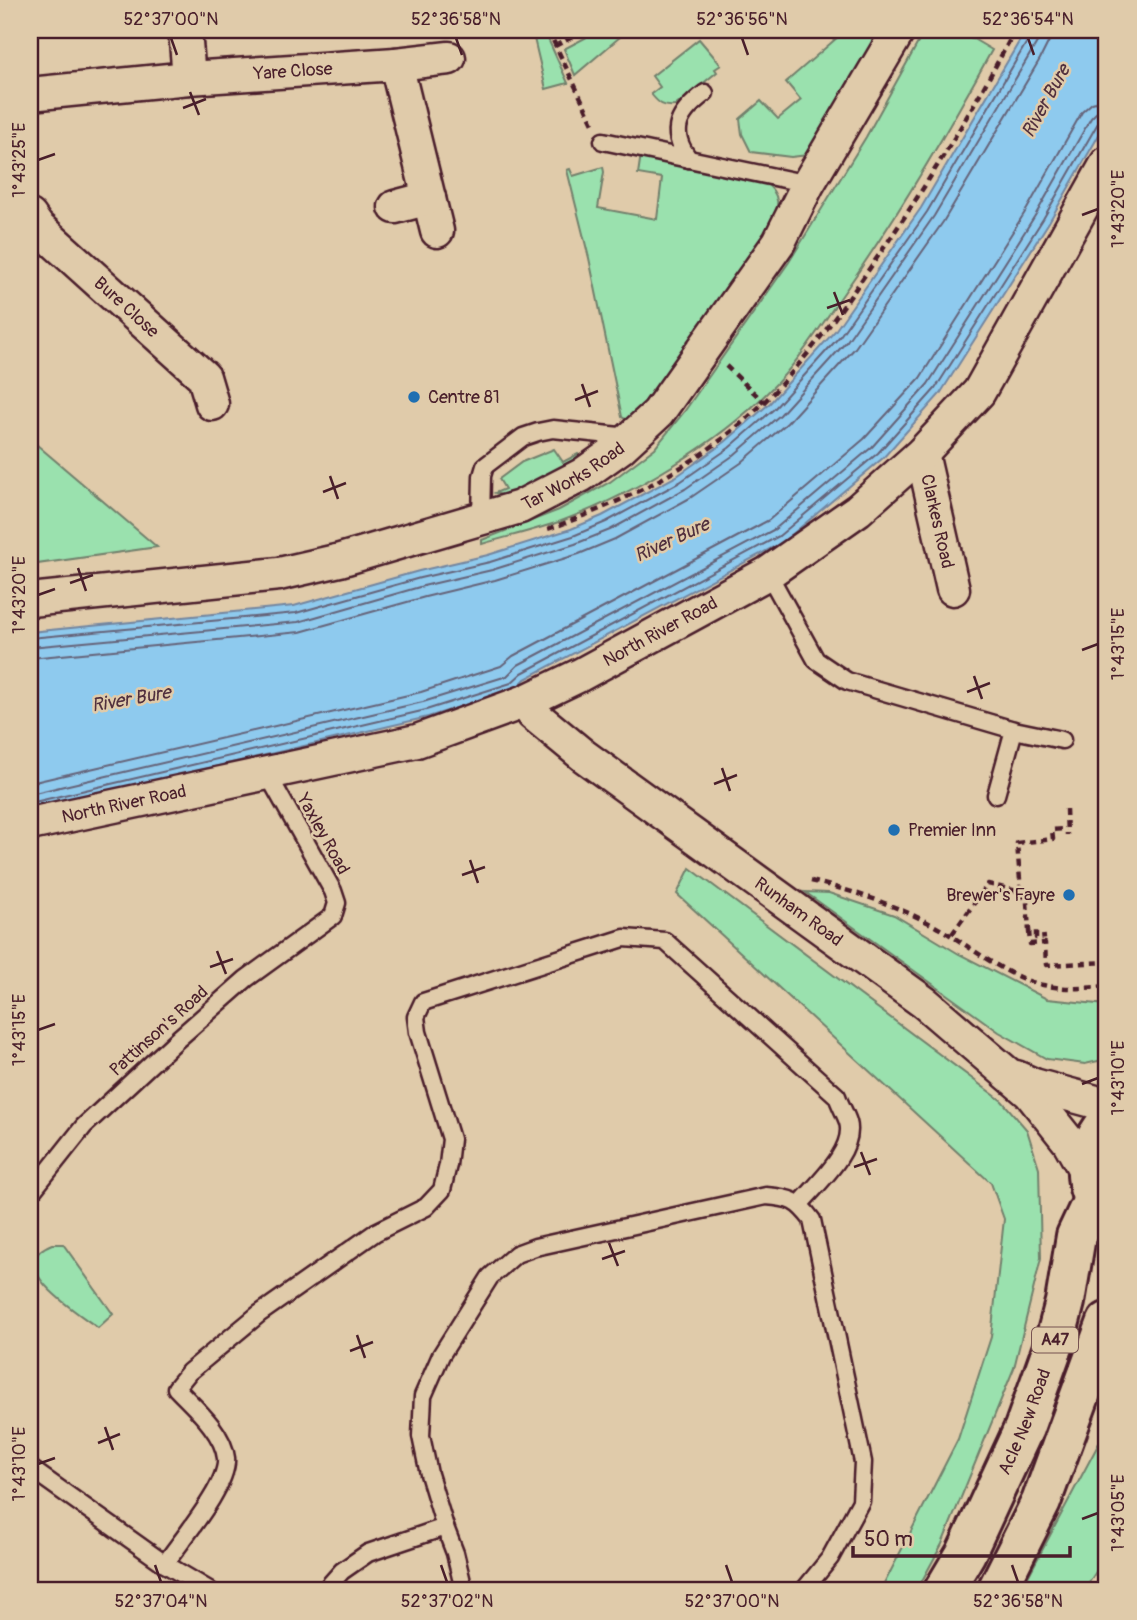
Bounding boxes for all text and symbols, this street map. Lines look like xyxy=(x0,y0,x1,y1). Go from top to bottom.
text: 52°37'00"N xyxy=(124,8,218,31)
text: 52°36'58"N xyxy=(411,8,501,31)
text: 52°36'56"N xyxy=(696,8,788,31)
text: 52°36'54"N xyxy=(982,8,1074,31)
street label: Yare Close xyxy=(252,57,333,85)
water label: River Bure xyxy=(1016,59,1077,142)
text: 1°43'25"E xyxy=(8,122,31,198)
text: 1°43'20"E xyxy=(1107,170,1130,248)
street label: Bure Close xyxy=(89,272,164,342)
place label: Centre 81 xyxy=(428,386,500,409)
marker: Centre 81 xyxy=(406,389,422,405)
street label: Tar Works Road xyxy=(518,437,629,516)
street label: Clarkes Road xyxy=(916,472,959,571)
water label: River Bure xyxy=(631,512,715,568)
text: 1°43'20"E xyxy=(8,556,31,634)
street label: North River Road xyxy=(599,591,721,672)
text: 1°43'15"E xyxy=(1107,608,1130,680)
water label: River Bure xyxy=(90,680,174,718)
street label: North River Road xyxy=(59,779,188,828)
street label: Yaxley Road xyxy=(291,789,355,879)
place label: Premier Inn xyxy=(908,819,996,842)
marker: Premier Inn xyxy=(886,822,902,838)
street label: Runham Road xyxy=(750,872,848,951)
place label: Brewer's Fayre xyxy=(946,884,1055,907)
marker: Brewer's Fayre xyxy=(1061,887,1077,903)
street label: Pattinson's Road xyxy=(105,981,213,1081)
text: 1°43'15"E xyxy=(8,994,31,1066)
text: 1°43'10"E xyxy=(1107,1041,1130,1115)
road number: A47 xyxy=(1032,1328,1078,1352)
street label: Acle New Road xyxy=(993,1365,1056,1478)
text: 1°43'10"E xyxy=(8,1427,31,1501)
text: 1°43'05"E xyxy=(1107,1474,1130,1552)
scale bar xyxy=(853,1515,1070,1559)
text: 50 m xyxy=(864,1526,913,1553)
text: 52°37'04"N xyxy=(114,1590,208,1613)
text: 52°37'02"N xyxy=(401,1590,493,1613)
text: 52°37'00"N xyxy=(685,1590,779,1613)
text: 52°36'58"N xyxy=(973,1590,1063,1613)

